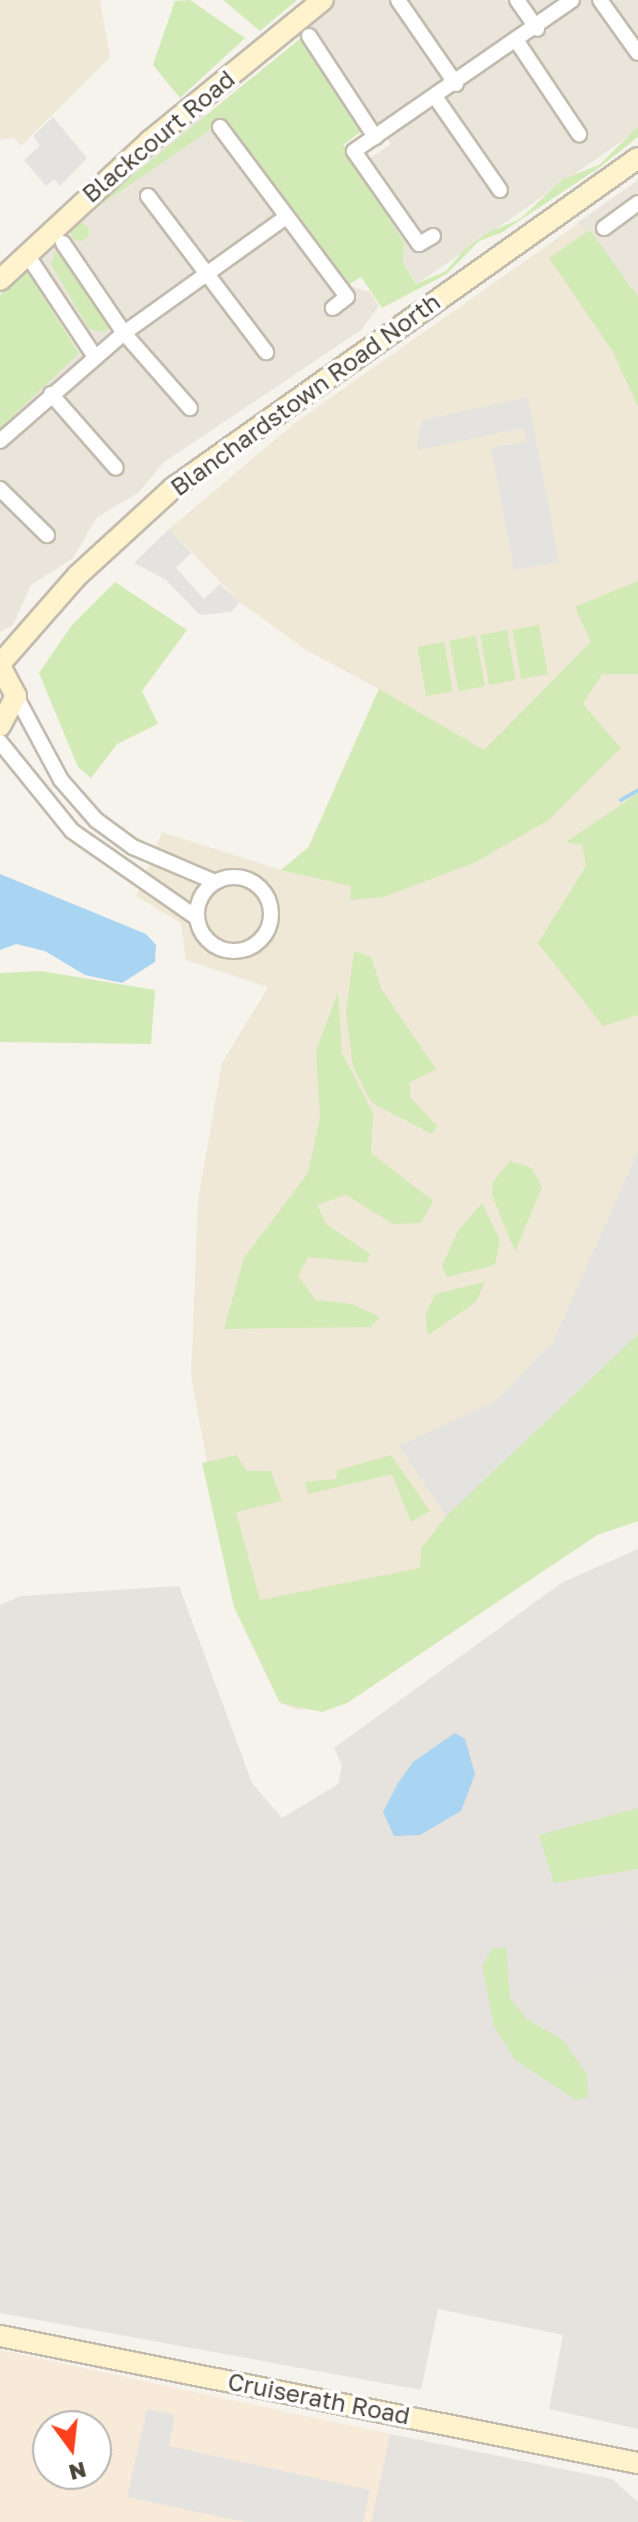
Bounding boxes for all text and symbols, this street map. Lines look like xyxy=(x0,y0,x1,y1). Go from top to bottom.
street label: Blackcourt Road xyxy=(76,64,240,208)
street label: Blanchardstown Road North xyxy=(165,287,445,501)
street label: Cruiserath Road xyxy=(226,2366,412,2430)
north arrow xyxy=(32,2410,112,2490)
text: N xyxy=(66,2457,89,2487)

